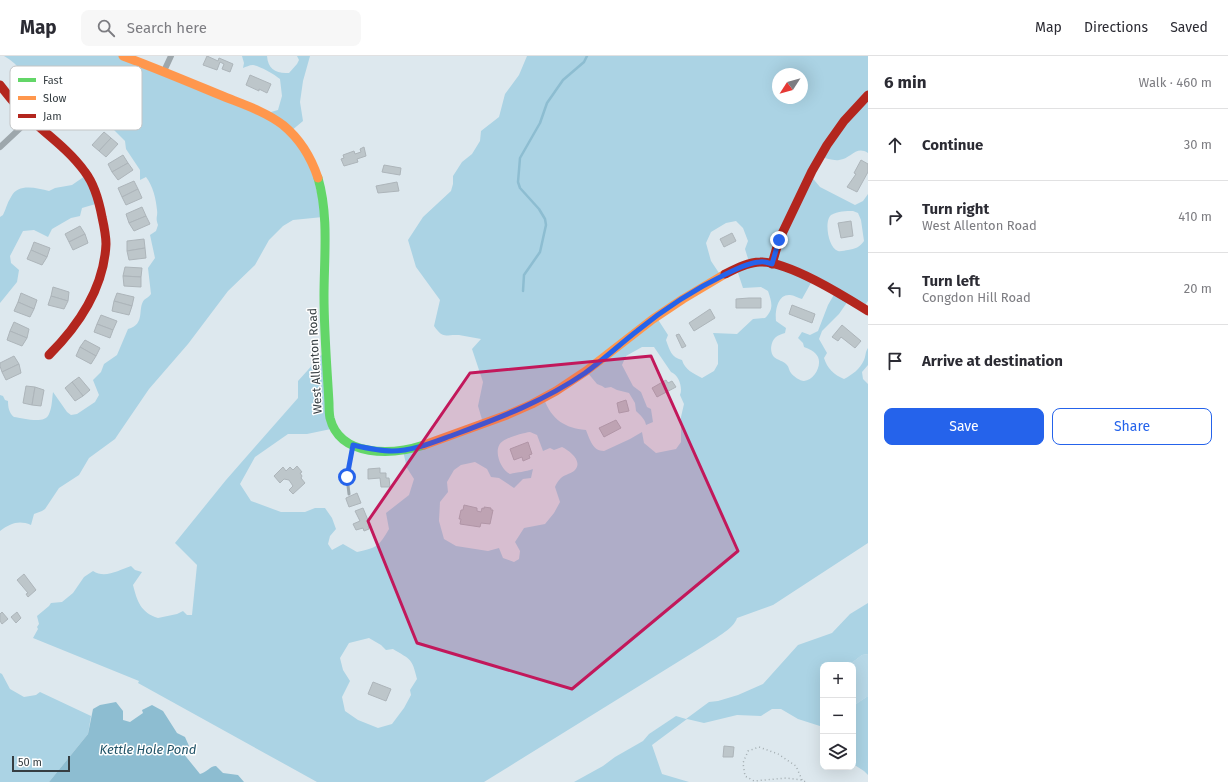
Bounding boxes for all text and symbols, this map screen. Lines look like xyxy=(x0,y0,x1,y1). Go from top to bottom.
search box xyxy=(81,10,361,46)
text: Map xyxy=(20,16,57,39)
icon: search xyxy=(95,17,117,39)
text: Search here xyxy=(127,19,207,37)
text: Map xyxy=(1035,19,1062,36)
text: Directions xyxy=(1084,19,1148,36)
text: Saved xyxy=(1170,19,1208,36)
legend xyxy=(10,66,142,130)
north arrow xyxy=(772,68,808,104)
text: 6 min xyxy=(884,72,927,93)
text: Fast xyxy=(43,74,63,87)
text: Walk · 460 m xyxy=(1139,75,1212,90)
text: Slow xyxy=(43,92,67,105)
text: Jam xyxy=(43,110,62,123)
icon: ahead xyxy=(884,134,906,156)
text: Continue xyxy=(922,136,983,154)
text: 30 m xyxy=(1184,137,1212,152)
text: Turn right xyxy=(922,200,989,218)
icon: right xyxy=(884,206,906,228)
text: 410 m xyxy=(1178,209,1212,224)
text: West Allenton Road xyxy=(922,218,1037,233)
route end xyxy=(770,231,788,249)
text: Turn left xyxy=(922,272,980,290)
icon: left xyxy=(884,278,906,300)
text: 20 m xyxy=(1184,281,1212,296)
text: Congdon Hill Road xyxy=(922,290,1031,305)
street label: West Allenton Road xyxy=(305,308,325,414)
icon: arrive xyxy=(884,350,906,372)
text: Arrive at destination xyxy=(922,352,1063,370)
button: Save xyxy=(884,408,1044,445)
button: Share xyxy=(1052,408,1212,445)
route start xyxy=(338,468,356,486)
map controls xyxy=(820,662,856,770)
button: + xyxy=(820,662,856,698)
button: − xyxy=(820,698,856,734)
button: layers xyxy=(820,734,856,770)
water label: Kettle Hole Pond xyxy=(100,742,197,757)
scale bar xyxy=(12,754,70,773)
text: 50 m xyxy=(18,756,42,769)

